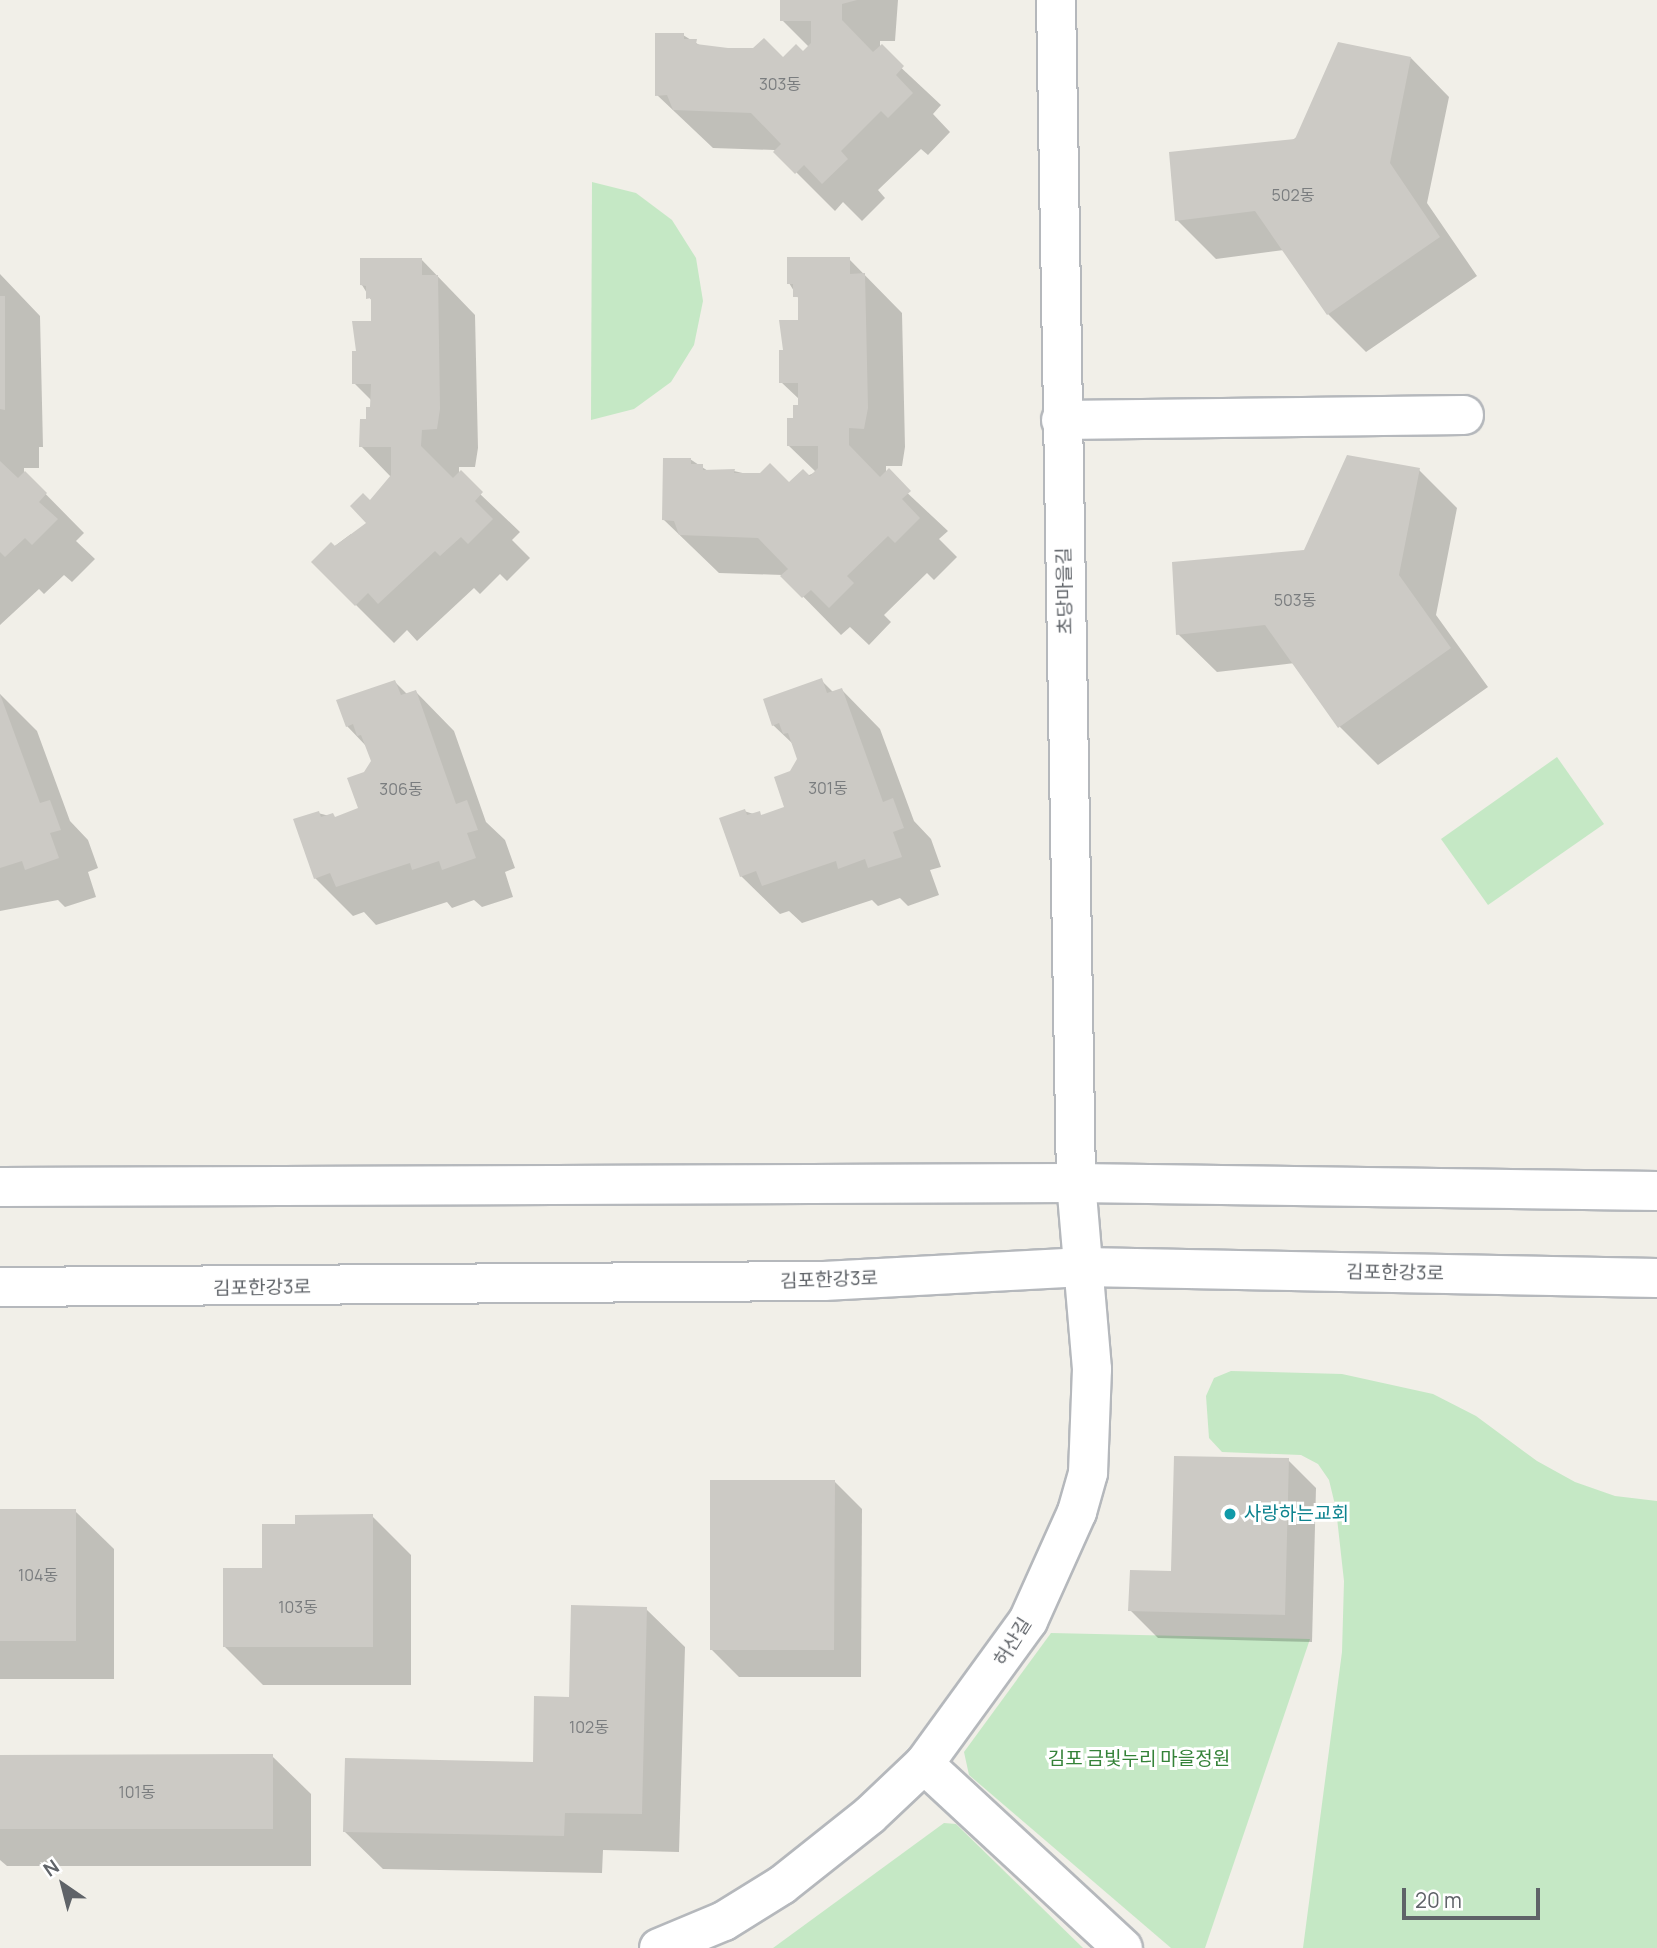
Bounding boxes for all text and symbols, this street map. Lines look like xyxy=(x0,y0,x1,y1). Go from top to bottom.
house number: 303동 xyxy=(759,74,801,94)
house number: 502동 xyxy=(1272,185,1314,205)
street label: 초당마을길 xyxy=(1053,547,1077,635)
house number: 503동 xyxy=(1274,590,1316,610)
house number: 301동 xyxy=(808,778,848,798)
house number: 306동 xyxy=(379,779,423,799)
street label: 김포한강3로 xyxy=(1346,1261,1444,1285)
street label: 김포한강3로 xyxy=(780,1267,878,1293)
street label: 김포한강3로 xyxy=(213,1276,311,1300)
place label: 사랑하는교회 xyxy=(1244,1503,1349,1525)
marker: 사랑하는교회 xyxy=(1222,1506,1238,1522)
house number: 104동 xyxy=(18,1565,58,1585)
house number: 103동 xyxy=(278,1597,318,1617)
street label: 허산길 xyxy=(989,1614,1037,1670)
house number: 102동 xyxy=(569,1717,609,1737)
park label: 김포 금빛누리 마을정원 xyxy=(1048,1748,1230,1770)
house number: 101동 xyxy=(119,1782,155,1802)
north arrow xyxy=(28,1850,98,1920)
text: N xyxy=(38,1853,64,1882)
scale bar xyxy=(1405,1874,1543,1918)
text: 20 m xyxy=(1415,1886,1462,1914)

